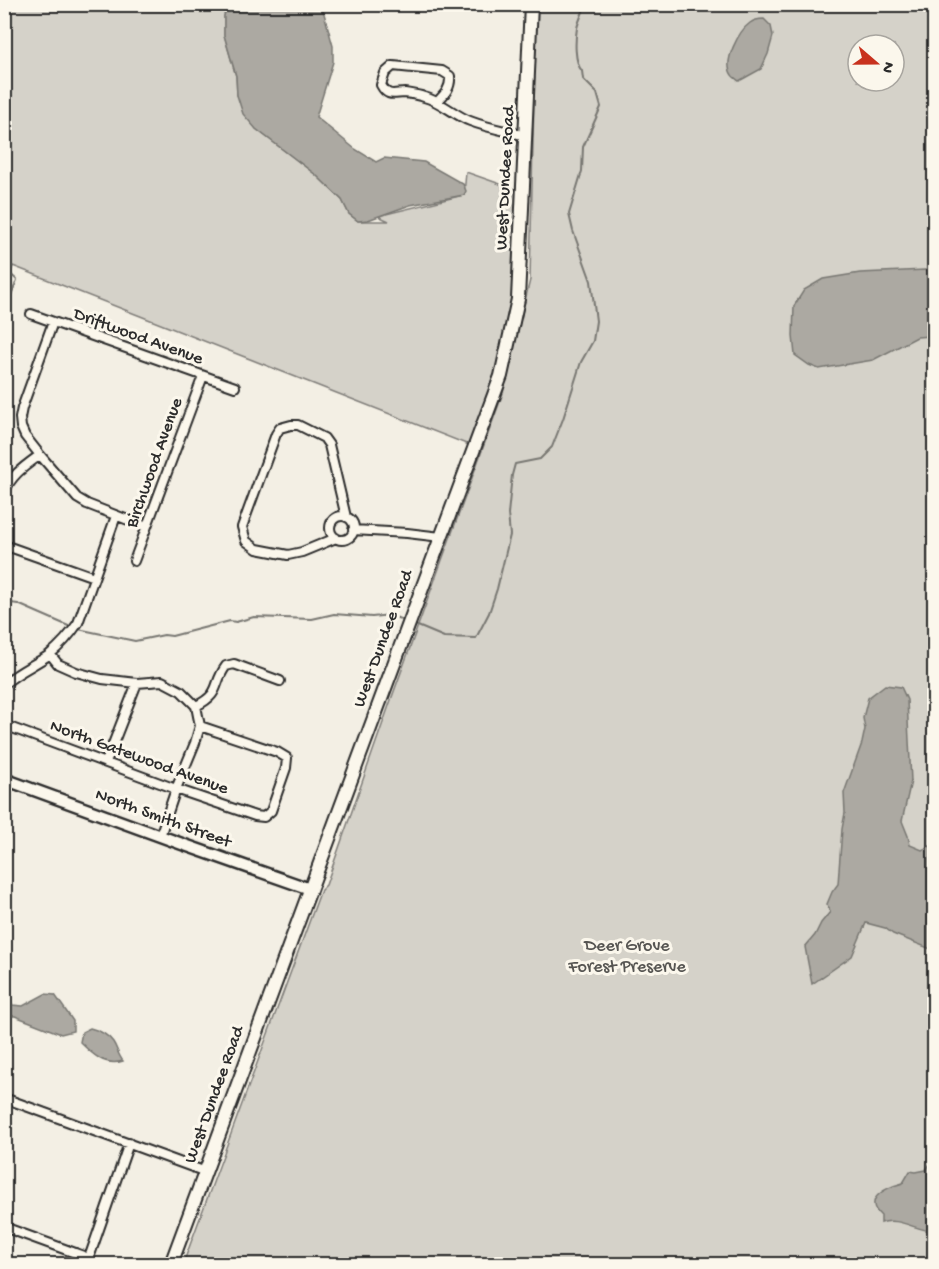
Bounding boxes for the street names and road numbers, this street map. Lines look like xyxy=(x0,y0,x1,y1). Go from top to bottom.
street label: West Dundee Road xyxy=(492,104,520,251)
street label: Driftwood Avenue xyxy=(69,303,206,370)
street label: Birchwood Avenue xyxy=(121,394,189,532)
street label: West Dundee Road xyxy=(349,566,419,710)
street label: North Gatewood Avenue xyxy=(47,716,232,800)
street label: North Smith Street xyxy=(92,785,235,854)
street label: West Dundee Road xyxy=(180,1022,250,1166)

